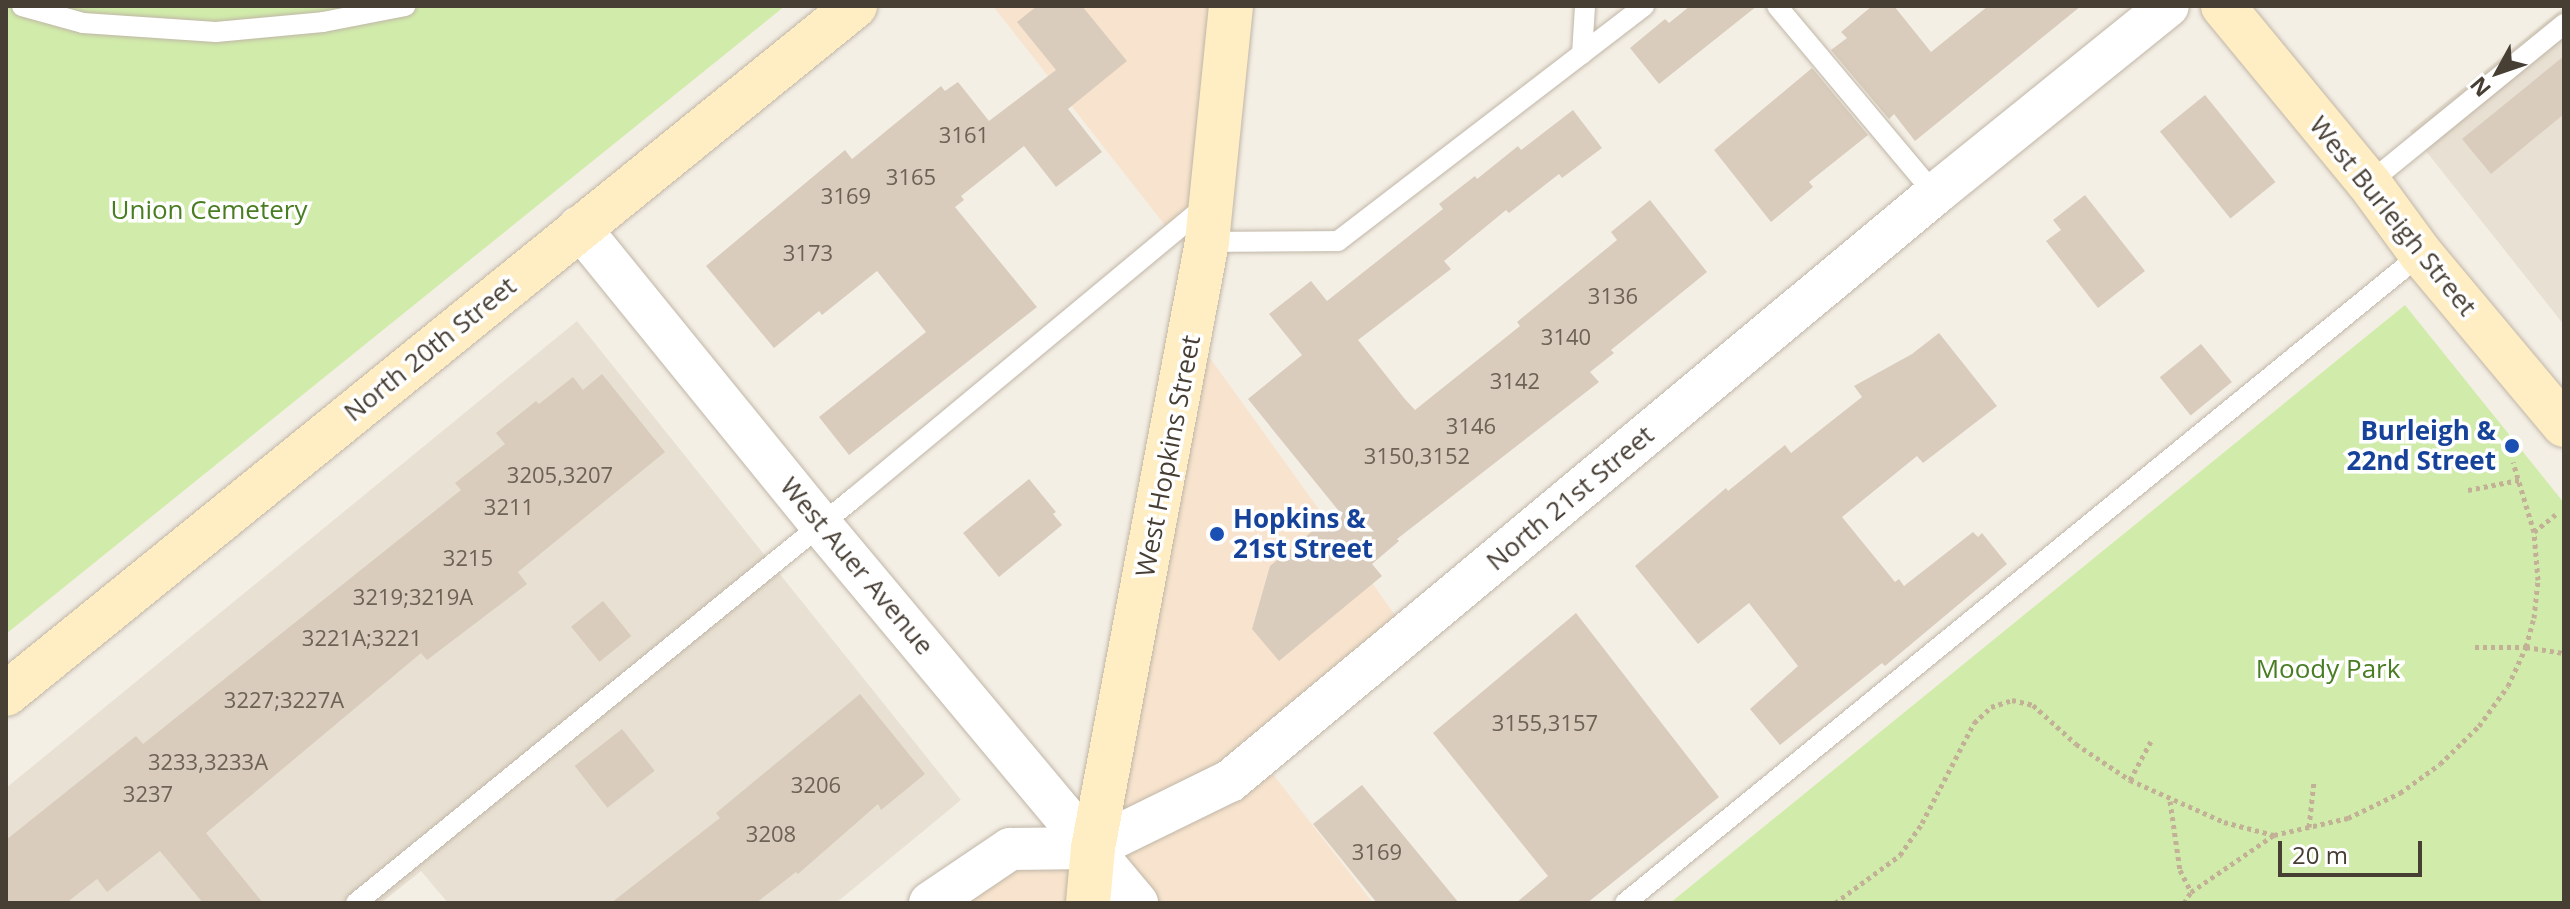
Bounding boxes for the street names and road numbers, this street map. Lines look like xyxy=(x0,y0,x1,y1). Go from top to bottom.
street label: West Burleigh Street xyxy=(2303,110,2483,322)
street label: North 20th Street xyxy=(338,270,522,428)
street label: West Hopkins Street xyxy=(1129,332,1207,580)
street label: North 21st Street xyxy=(1480,419,1660,577)
street label: West Auer Avenue xyxy=(774,471,940,661)

